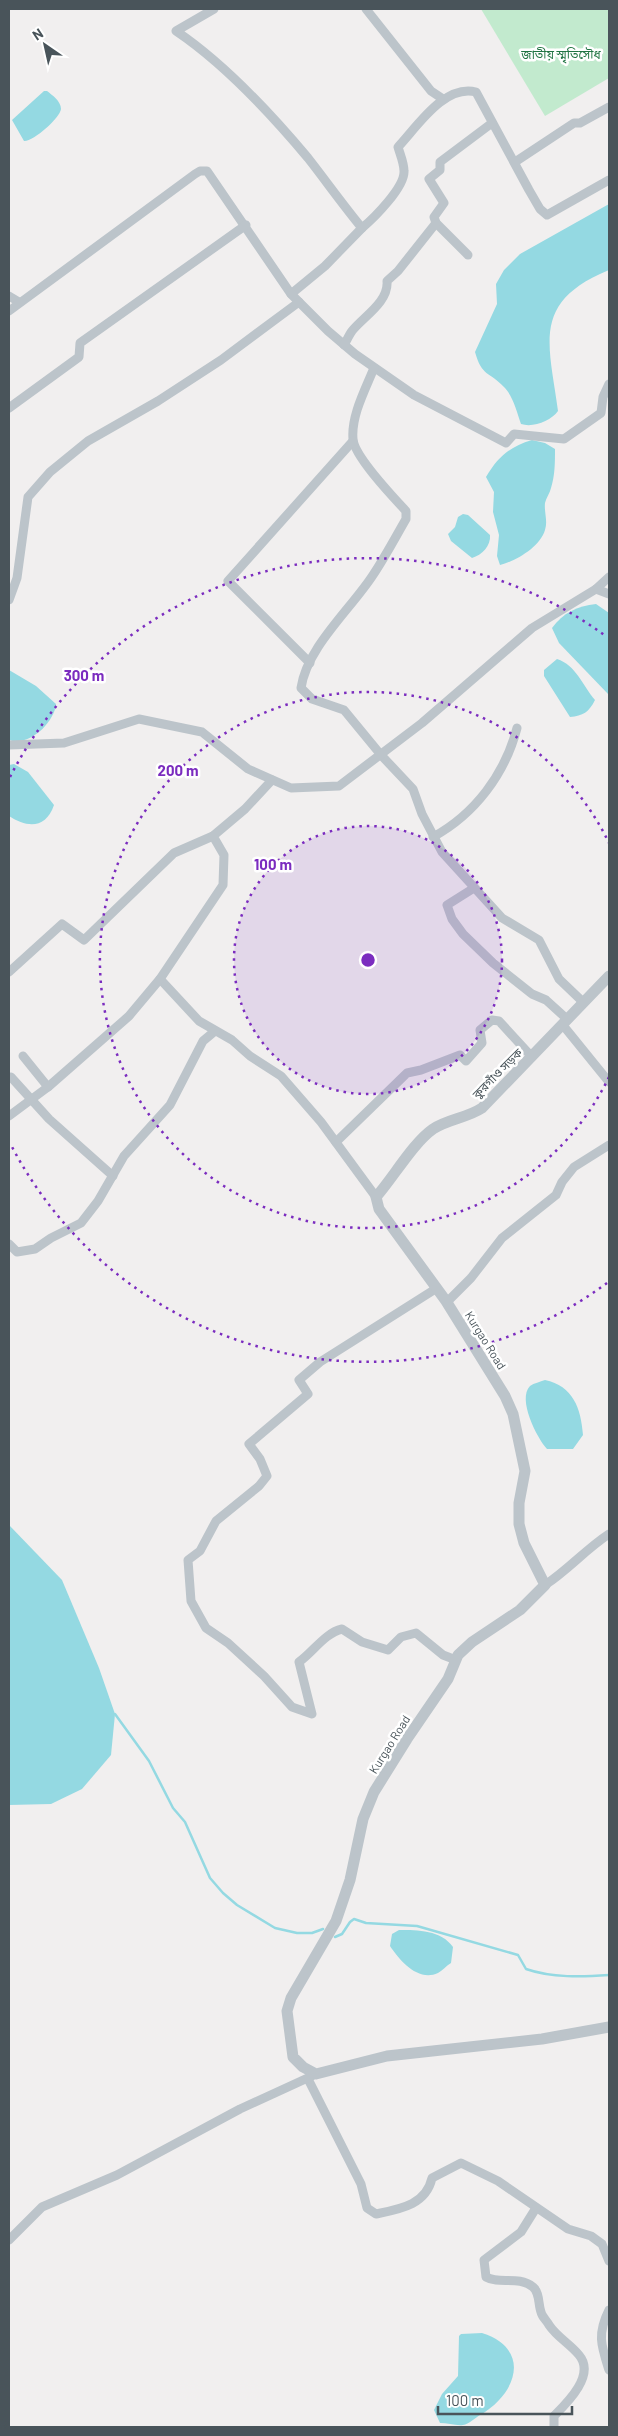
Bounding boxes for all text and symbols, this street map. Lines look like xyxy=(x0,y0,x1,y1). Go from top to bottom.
north arrow xyxy=(20,20,70,70)
text: N xyxy=(29,24,46,43)
park label: জাতীয় স্মৃতিসৌধ xyxy=(520,47,602,64)
text: 300 m xyxy=(64,666,104,684)
text: 200 m xyxy=(157,761,199,779)
text: 100 m xyxy=(254,855,292,873)
centre of rings xyxy=(359,951,377,969)
street label: কুরগাঁও সড়ক xyxy=(468,1045,526,1103)
street label: Kurgao Road xyxy=(463,1308,509,1372)
street label: Kurgao Road xyxy=(366,1712,412,1776)
scale bar xyxy=(438,2384,572,2416)
text: 100 m xyxy=(446,2391,484,2409)

